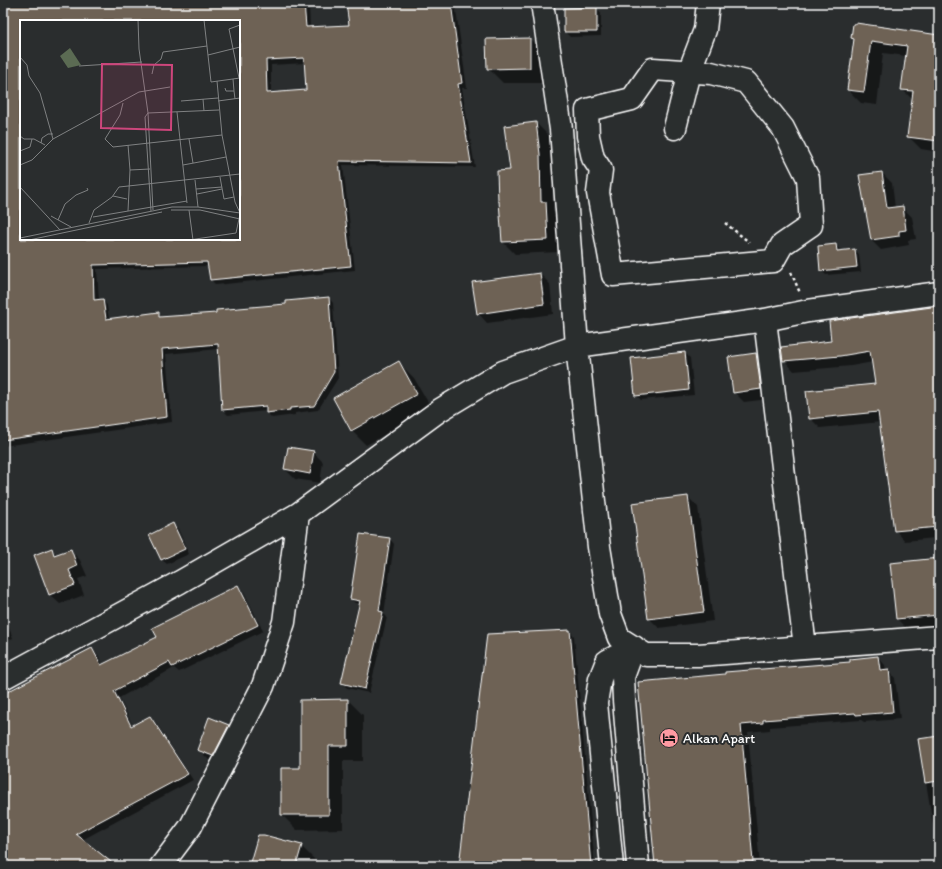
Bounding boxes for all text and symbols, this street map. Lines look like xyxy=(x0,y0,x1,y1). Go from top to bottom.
inset map xyxy=(20,20,240,240)
hotel icon: Alkan Apart xyxy=(658,727,680,749)
place label: Alkan Apart xyxy=(683,730,755,747)

